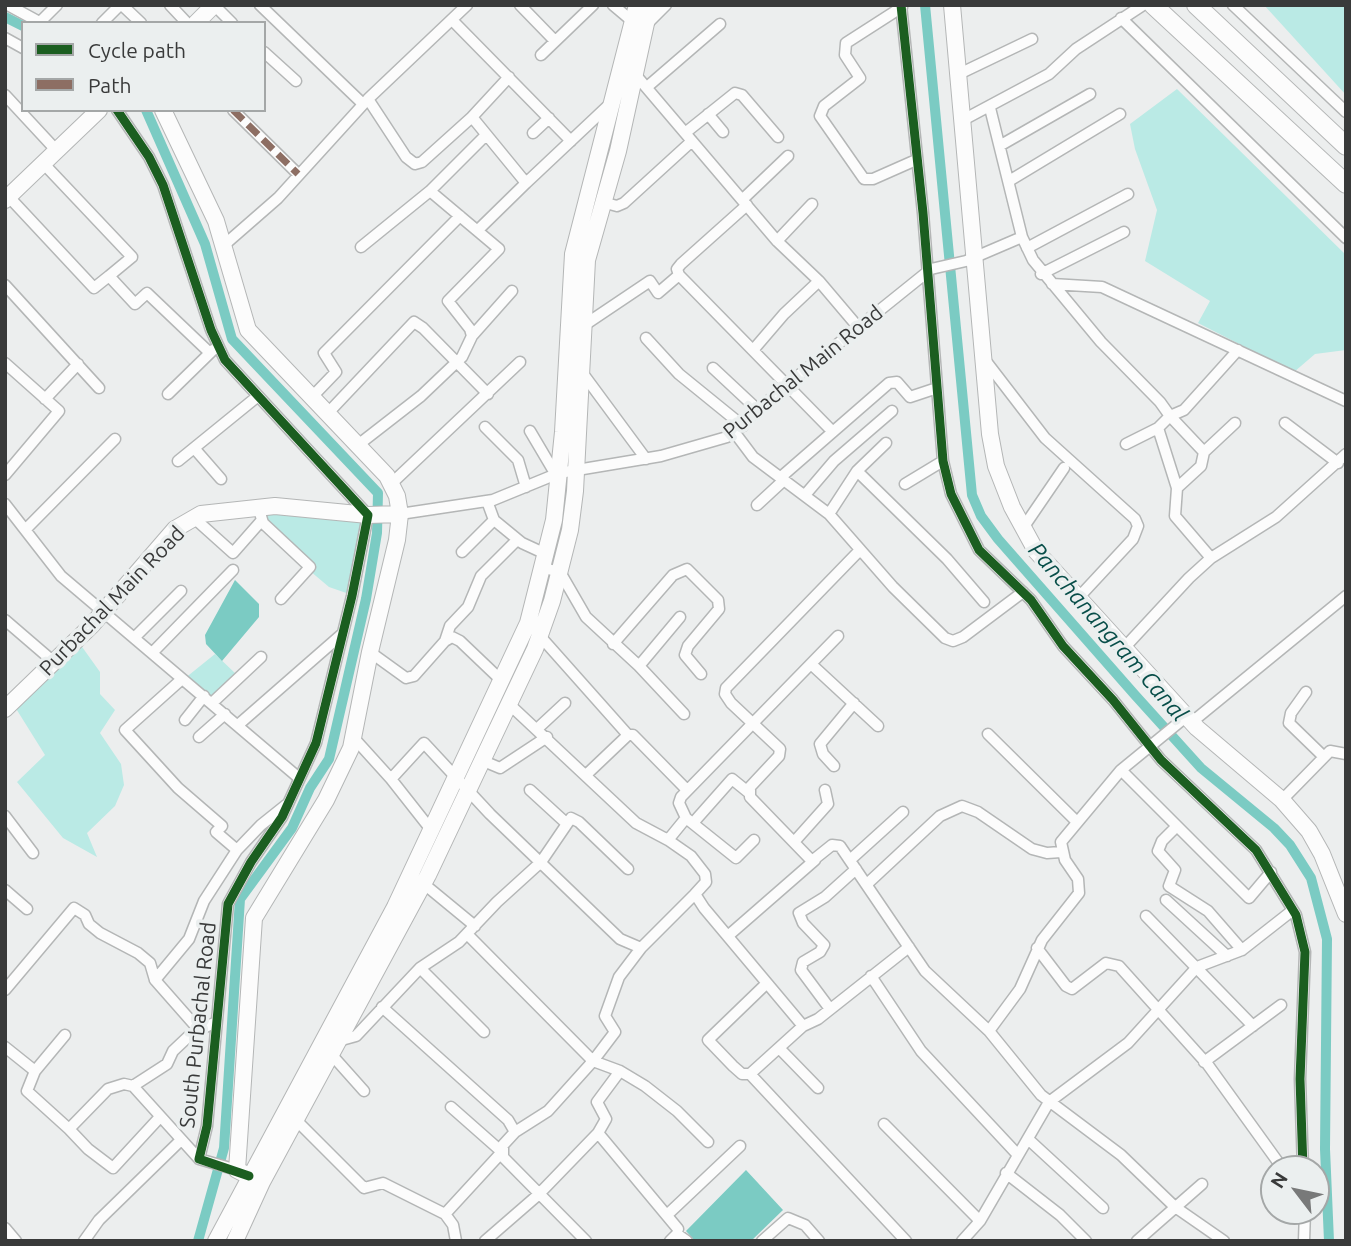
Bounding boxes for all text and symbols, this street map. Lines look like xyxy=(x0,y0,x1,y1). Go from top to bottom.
legend xyxy=(21,21,266,112)
text: Cycle path xyxy=(88,38,186,62)
text: Path xyxy=(88,73,131,97)
street label: Purbachal Main Road xyxy=(718,300,888,444)
street label: Purbachal Main Road xyxy=(34,521,190,681)
water label: Panchanangram Canal xyxy=(1023,537,1193,727)
street label: South Purbachal Road xyxy=(175,921,221,1129)
north arrow xyxy=(1260,1155,1330,1225)
text: N xyxy=(1266,1168,1292,1192)

